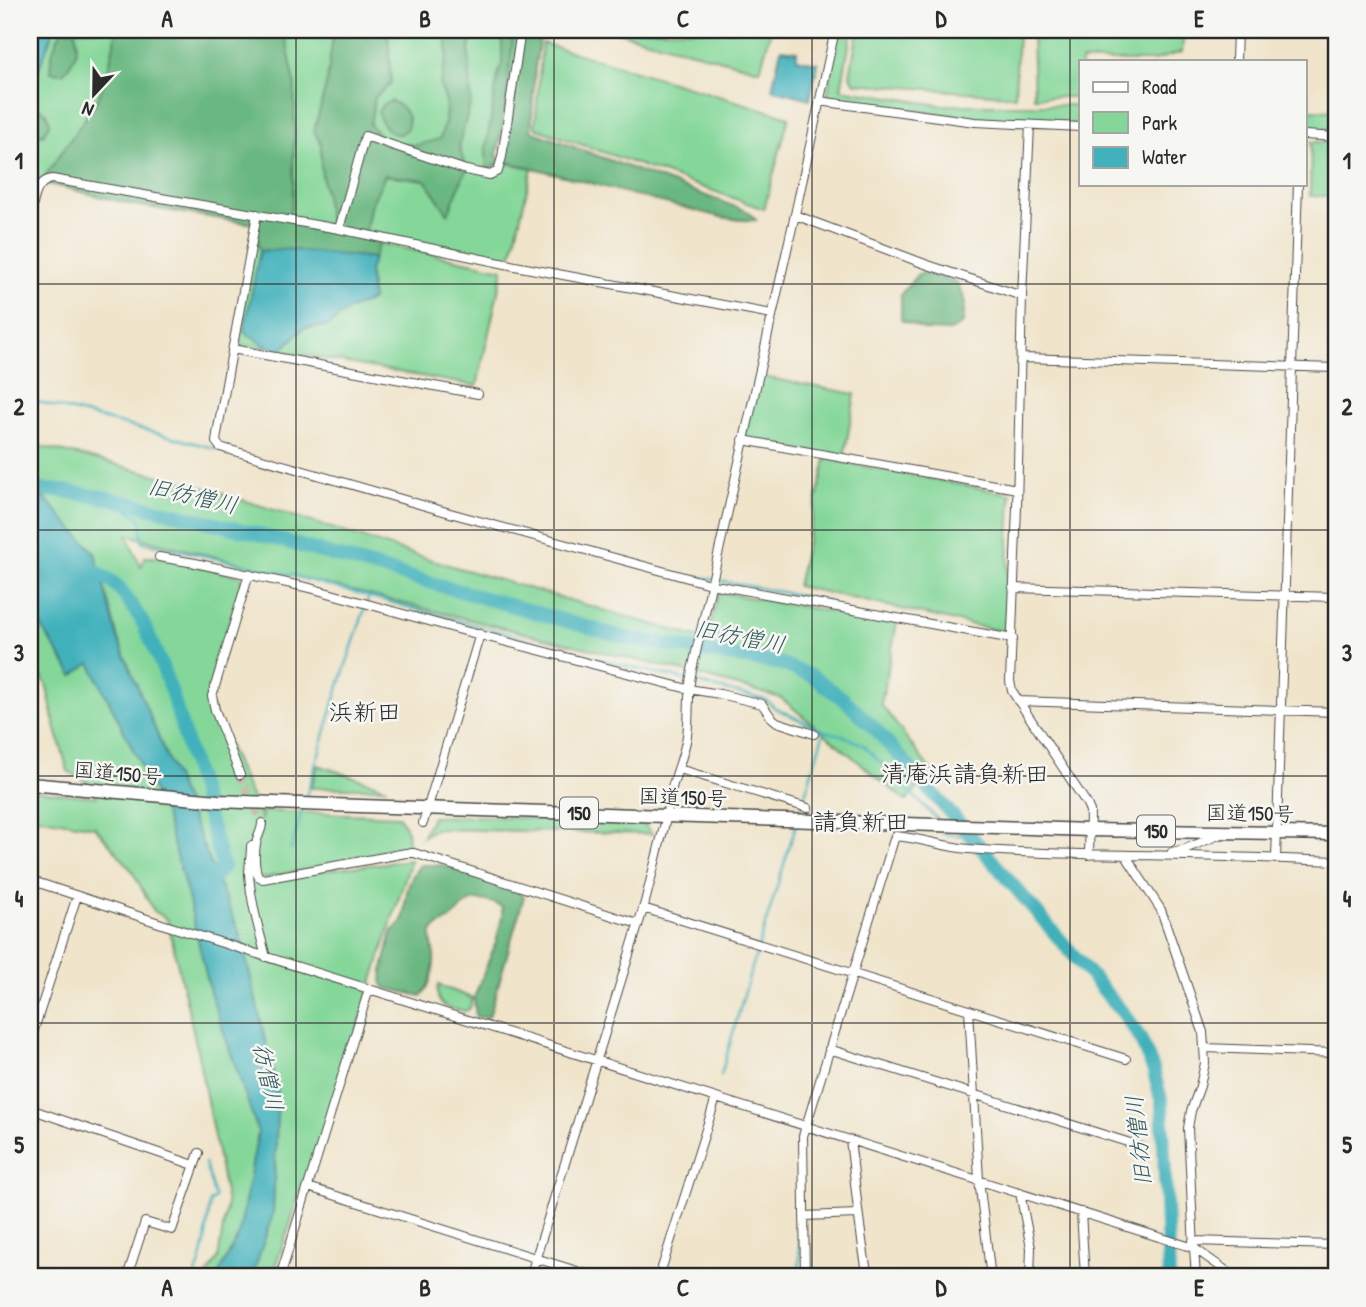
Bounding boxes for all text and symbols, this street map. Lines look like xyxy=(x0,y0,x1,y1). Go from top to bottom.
text: A xyxy=(161,3,173,34)
text: B xyxy=(419,3,431,34)
text: C xyxy=(677,3,689,34)
text: D xyxy=(936,3,948,34)
text: E xyxy=(1194,3,1205,34)
north arrow xyxy=(60,60,130,130)
legend xyxy=(1079,60,1306,186)
text: Road xyxy=(1142,72,1176,101)
text: N xyxy=(78,96,97,124)
text: Park xyxy=(1142,108,1177,137)
text: Water xyxy=(1142,142,1187,171)
text: 1 xyxy=(15,145,23,176)
text: 1 xyxy=(1343,145,1351,176)
text: 2 xyxy=(14,391,25,422)
text: 2 xyxy=(1342,391,1353,422)
water label: 旧彷僧川 xyxy=(145,470,241,520)
water label: 旧彷僧川 xyxy=(692,612,788,660)
text: 3 xyxy=(14,637,24,668)
text: 3 xyxy=(1342,637,1352,668)
district label: 浜新田 xyxy=(329,695,401,727)
street label: 国道150号 xyxy=(72,755,164,791)
district label: 清庵浜請負新田 xyxy=(881,757,1049,789)
street label: 国道150号 xyxy=(638,781,728,813)
road number: 150 xyxy=(560,798,598,828)
street label: 国道150号 xyxy=(1205,798,1295,828)
district label: 請負新田 xyxy=(813,805,909,837)
road number: 150 xyxy=(1137,816,1175,846)
text: 4 xyxy=(15,883,24,914)
text: 4 xyxy=(1343,883,1352,914)
water label: 彷僧川 xyxy=(247,1040,291,1114)
water label: 旧彷僧川 xyxy=(1118,1094,1158,1188)
text: 5 xyxy=(14,1129,24,1160)
text: 5 xyxy=(1342,1129,1352,1160)
text: A xyxy=(161,1272,173,1303)
text: B xyxy=(419,1272,431,1303)
text: C xyxy=(677,1272,689,1303)
text: D xyxy=(936,1272,948,1303)
text: E xyxy=(1194,1272,1205,1303)

